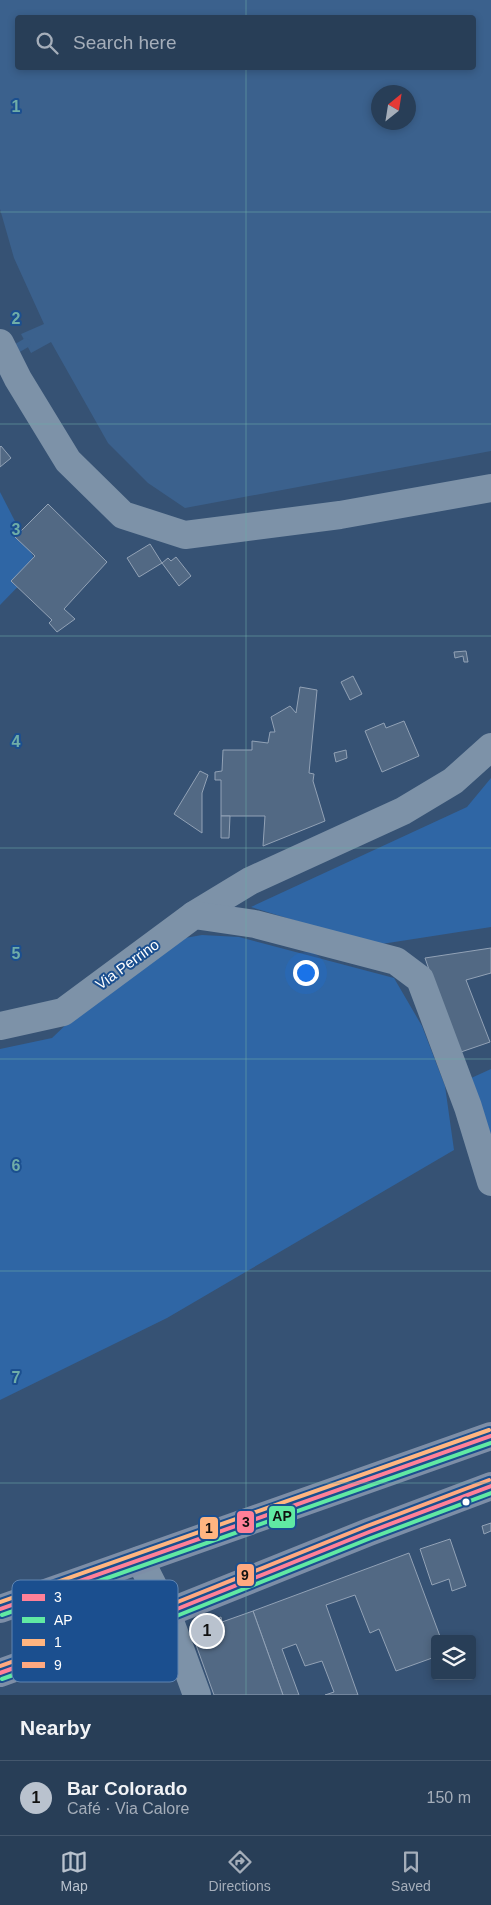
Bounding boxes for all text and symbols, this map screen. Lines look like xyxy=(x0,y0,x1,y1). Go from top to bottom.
search box xyxy=(15,15,476,70)
icon: search xyxy=(33,29,61,57)
text: Search here xyxy=(73,32,177,53)
north arrow xyxy=(371,85,416,130)
text: 1 xyxy=(12,98,21,115)
text: 2 xyxy=(12,310,21,327)
text: 3 xyxy=(12,521,21,538)
text: 4 xyxy=(12,733,21,750)
street label: Via Perrino xyxy=(92,935,162,993)
text: 5 xyxy=(12,945,21,962)
your location xyxy=(293,960,319,986)
text: 6 xyxy=(12,1157,21,1174)
text: 7 xyxy=(12,1369,21,1386)
unlabelled marker xyxy=(461,1497,471,1507)
line badge: AP xyxy=(268,1505,296,1529)
text: AP xyxy=(272,1508,292,1524)
line badge: 3 xyxy=(236,1510,255,1534)
text: 3 xyxy=(242,1514,250,1530)
line badge: 1 xyxy=(199,1516,219,1540)
text: 1 xyxy=(205,1520,213,1536)
line badge: 9 xyxy=(236,1563,255,1587)
text: 9 xyxy=(241,1567,249,1583)
legend xyxy=(12,1580,178,1682)
text: 3 xyxy=(54,1589,62,1605)
text: AP xyxy=(54,1612,73,1628)
pin: 1 xyxy=(191,1612,223,1650)
text: 1 xyxy=(54,1634,62,1650)
map controls xyxy=(431,1635,476,1680)
button: layers xyxy=(431,1635,476,1680)
text: 9 xyxy=(54,1657,62,1673)
text: Nearby xyxy=(20,1716,91,1739)
text: Bar Colorado xyxy=(67,1778,187,1799)
text: 1 xyxy=(32,1789,40,1806)
text: 150 m xyxy=(427,1789,471,1806)
text: Café · Via Calore xyxy=(67,1800,189,1817)
tab: Map xyxy=(60,1848,88,1894)
tab: Directions xyxy=(209,1848,271,1894)
tab: Saved xyxy=(391,1848,431,1894)

